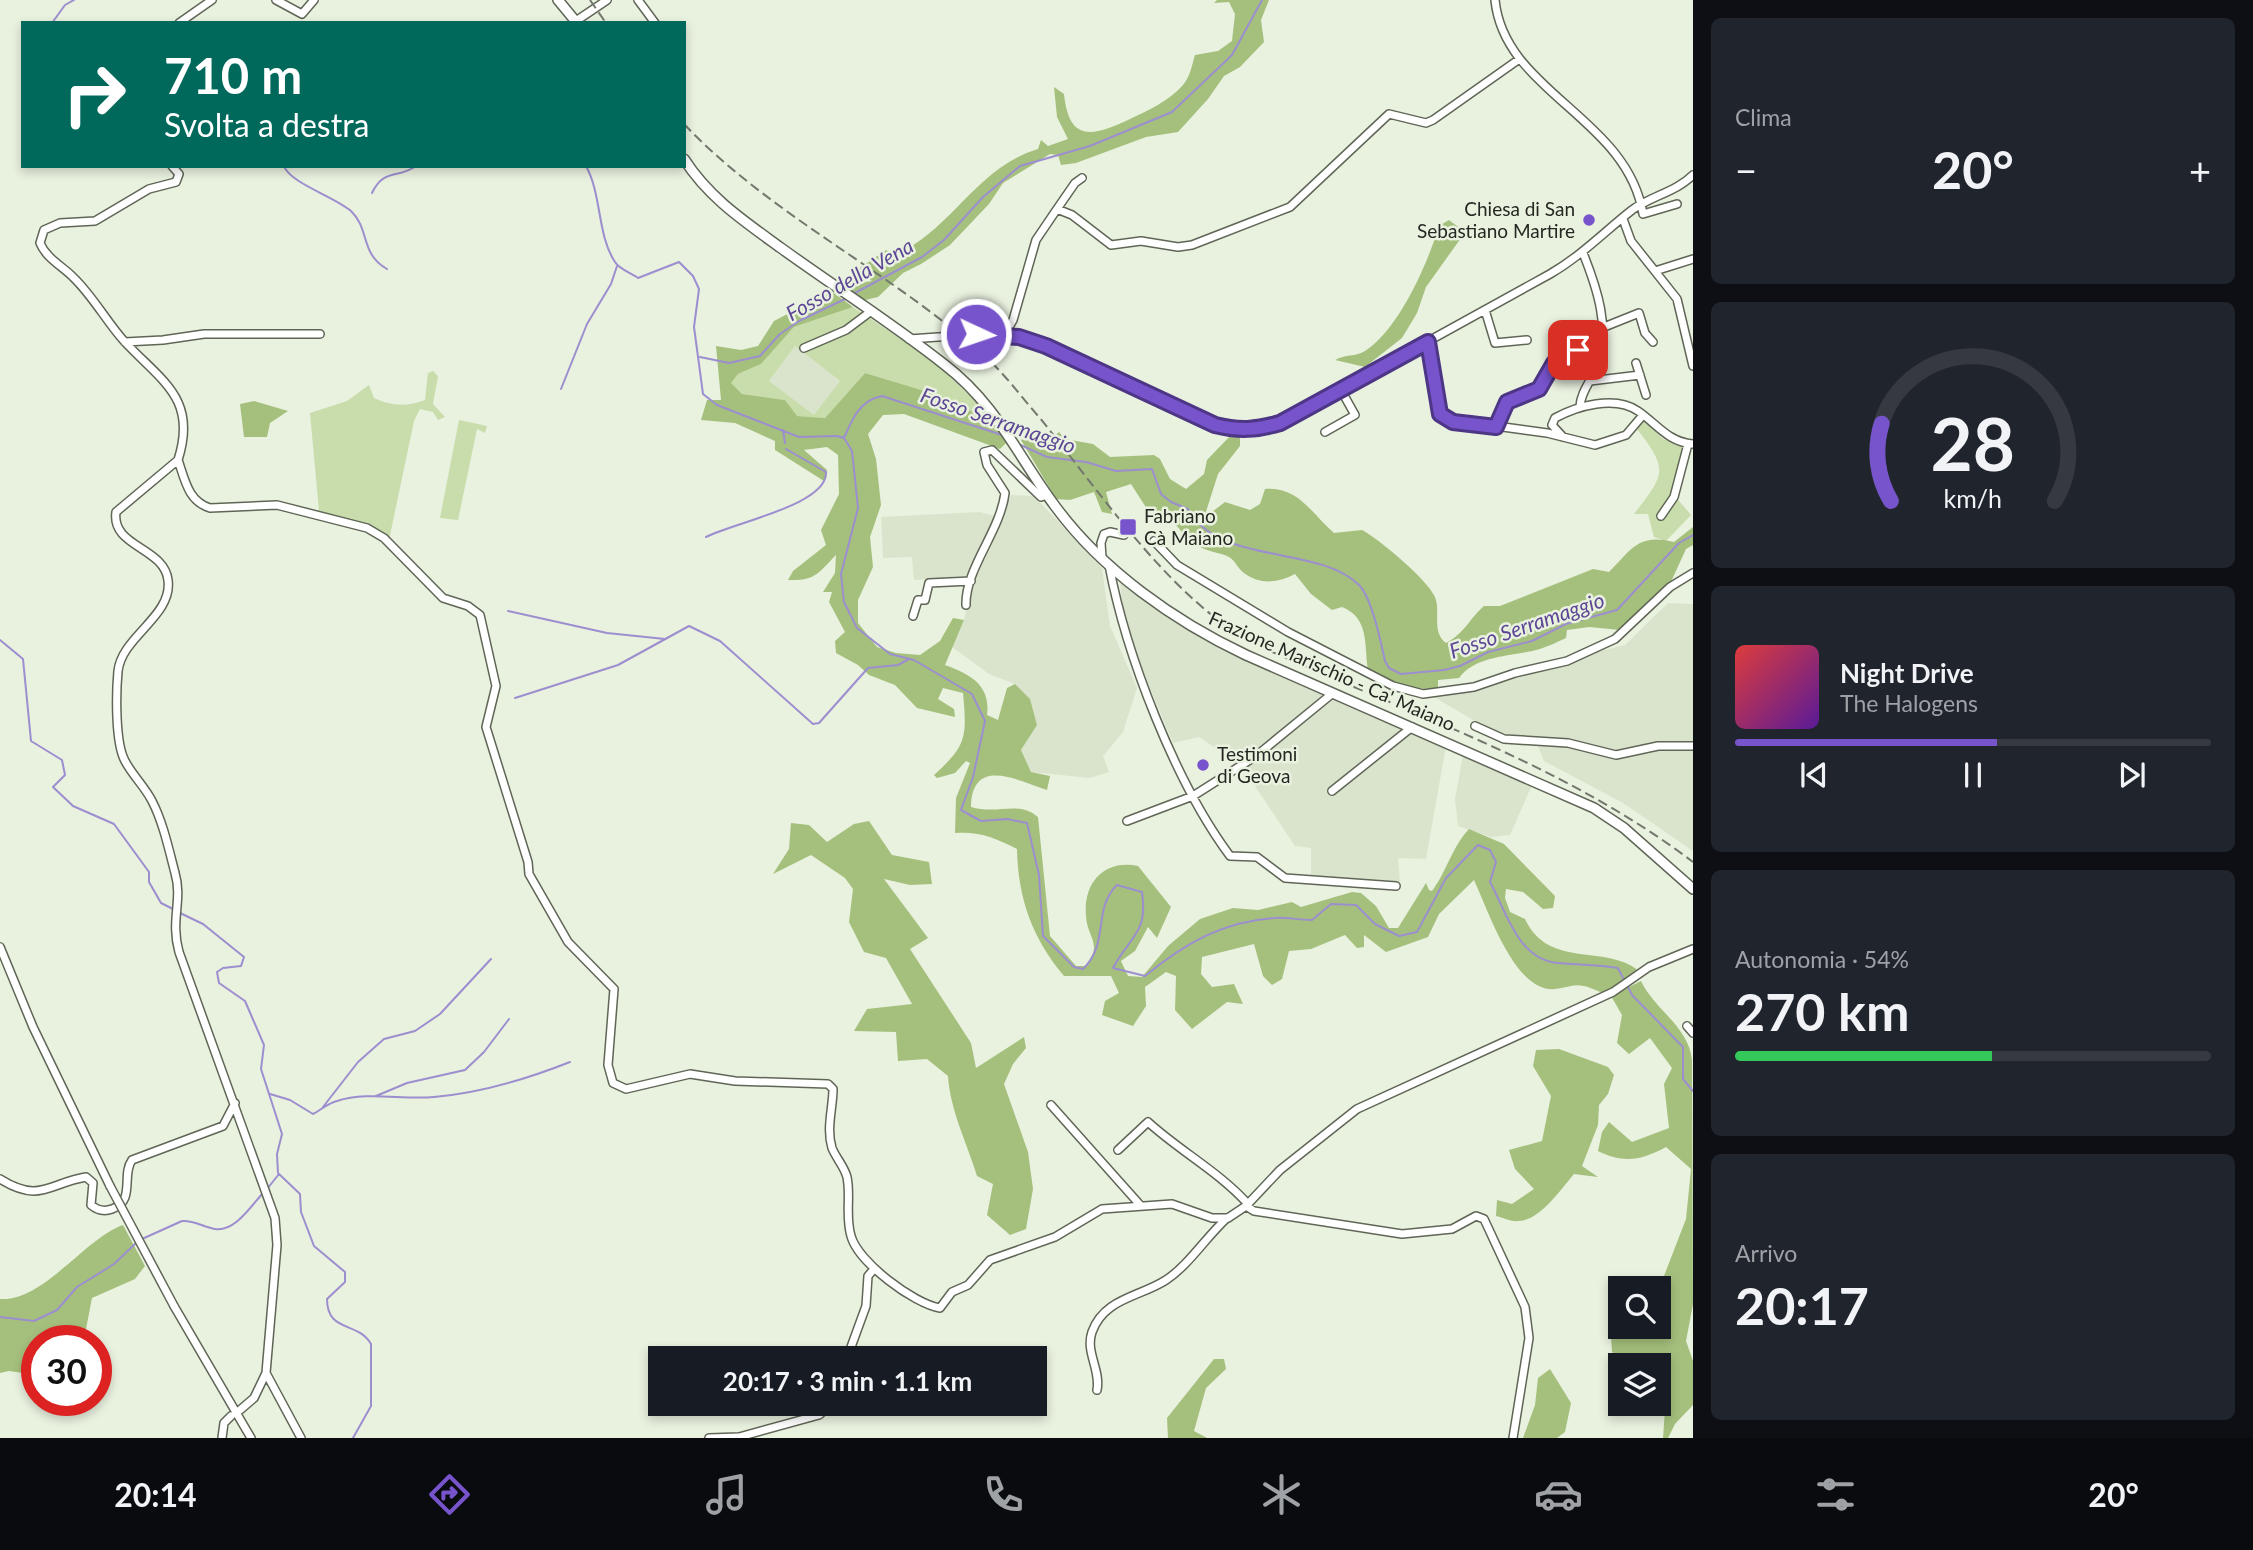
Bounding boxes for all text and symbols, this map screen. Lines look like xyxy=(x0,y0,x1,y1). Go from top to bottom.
text: 710 m xyxy=(164,46,302,104)
icon: right xyxy=(49,49,140,140)
text: Clima xyxy=(1735,103,1792,131)
text: Svolta a destra xyxy=(164,105,369,144)
text: 20° xyxy=(1932,138,2014,200)
text: − xyxy=(1735,147,1757,193)
text: + xyxy=(2189,147,2211,193)
place label: Chiesa di San Sebastiano Martire xyxy=(1417,197,1575,242)
marker: Chiesa di San Sebastiano Martire xyxy=(1581,212,1597,228)
water label: Fosso della Vena xyxy=(781,232,917,325)
position arrow xyxy=(939,297,1013,371)
pin xyxy=(1548,320,1608,380)
icon: arrive xyxy=(1559,331,1597,369)
water label: Fosso Serramaggio xyxy=(918,381,1079,458)
text: 28 xyxy=(1931,399,2015,487)
text: km/h xyxy=(1944,483,2002,513)
place label: Fabriano Cà Maiano xyxy=(1144,504,1233,549)
marker: Fabriano Cà Maiano xyxy=(1118,517,1138,537)
water label: Fosso Serramaggio xyxy=(1446,586,1607,663)
street label: Frazione Marischio - Ca' Maiano xyxy=(1206,606,1459,735)
text: Night Drive xyxy=(1840,657,1974,689)
text: The Halogens xyxy=(1840,689,1978,717)
place label: Testimoni di Geova xyxy=(1217,742,1297,787)
icon: previous xyxy=(1795,756,1833,794)
icon: pause xyxy=(1954,756,1992,794)
icon: next xyxy=(2113,756,2151,794)
marker: Testimoni di Geova xyxy=(1195,757,1211,773)
text: Autonomia · 54% xyxy=(1735,945,1909,973)
text: 270 km xyxy=(1735,980,1909,1042)
text: Arrivo xyxy=(1735,1239,1797,1267)
text: 20:17 xyxy=(1735,1274,1869,1336)
map controls xyxy=(1608,1276,1671,1416)
button: search xyxy=(1608,1276,1671,1339)
speed limit sign: 30 xyxy=(21,1325,112,1416)
button: layers xyxy=(1608,1353,1671,1416)
text: 20:17 · 3 min · 1.1 km xyxy=(723,1365,972,1397)
icon: directions xyxy=(425,1470,474,1519)
icon: music xyxy=(702,1470,751,1519)
icon: phone xyxy=(979,1470,1028,1519)
icon: climate xyxy=(1257,1470,1306,1519)
icon: car xyxy=(1534,1470,1583,1519)
icon: filters xyxy=(1811,1470,1860,1519)
text: 20:14 xyxy=(114,1475,197,1514)
text: 20° xyxy=(2088,1475,2139,1514)

